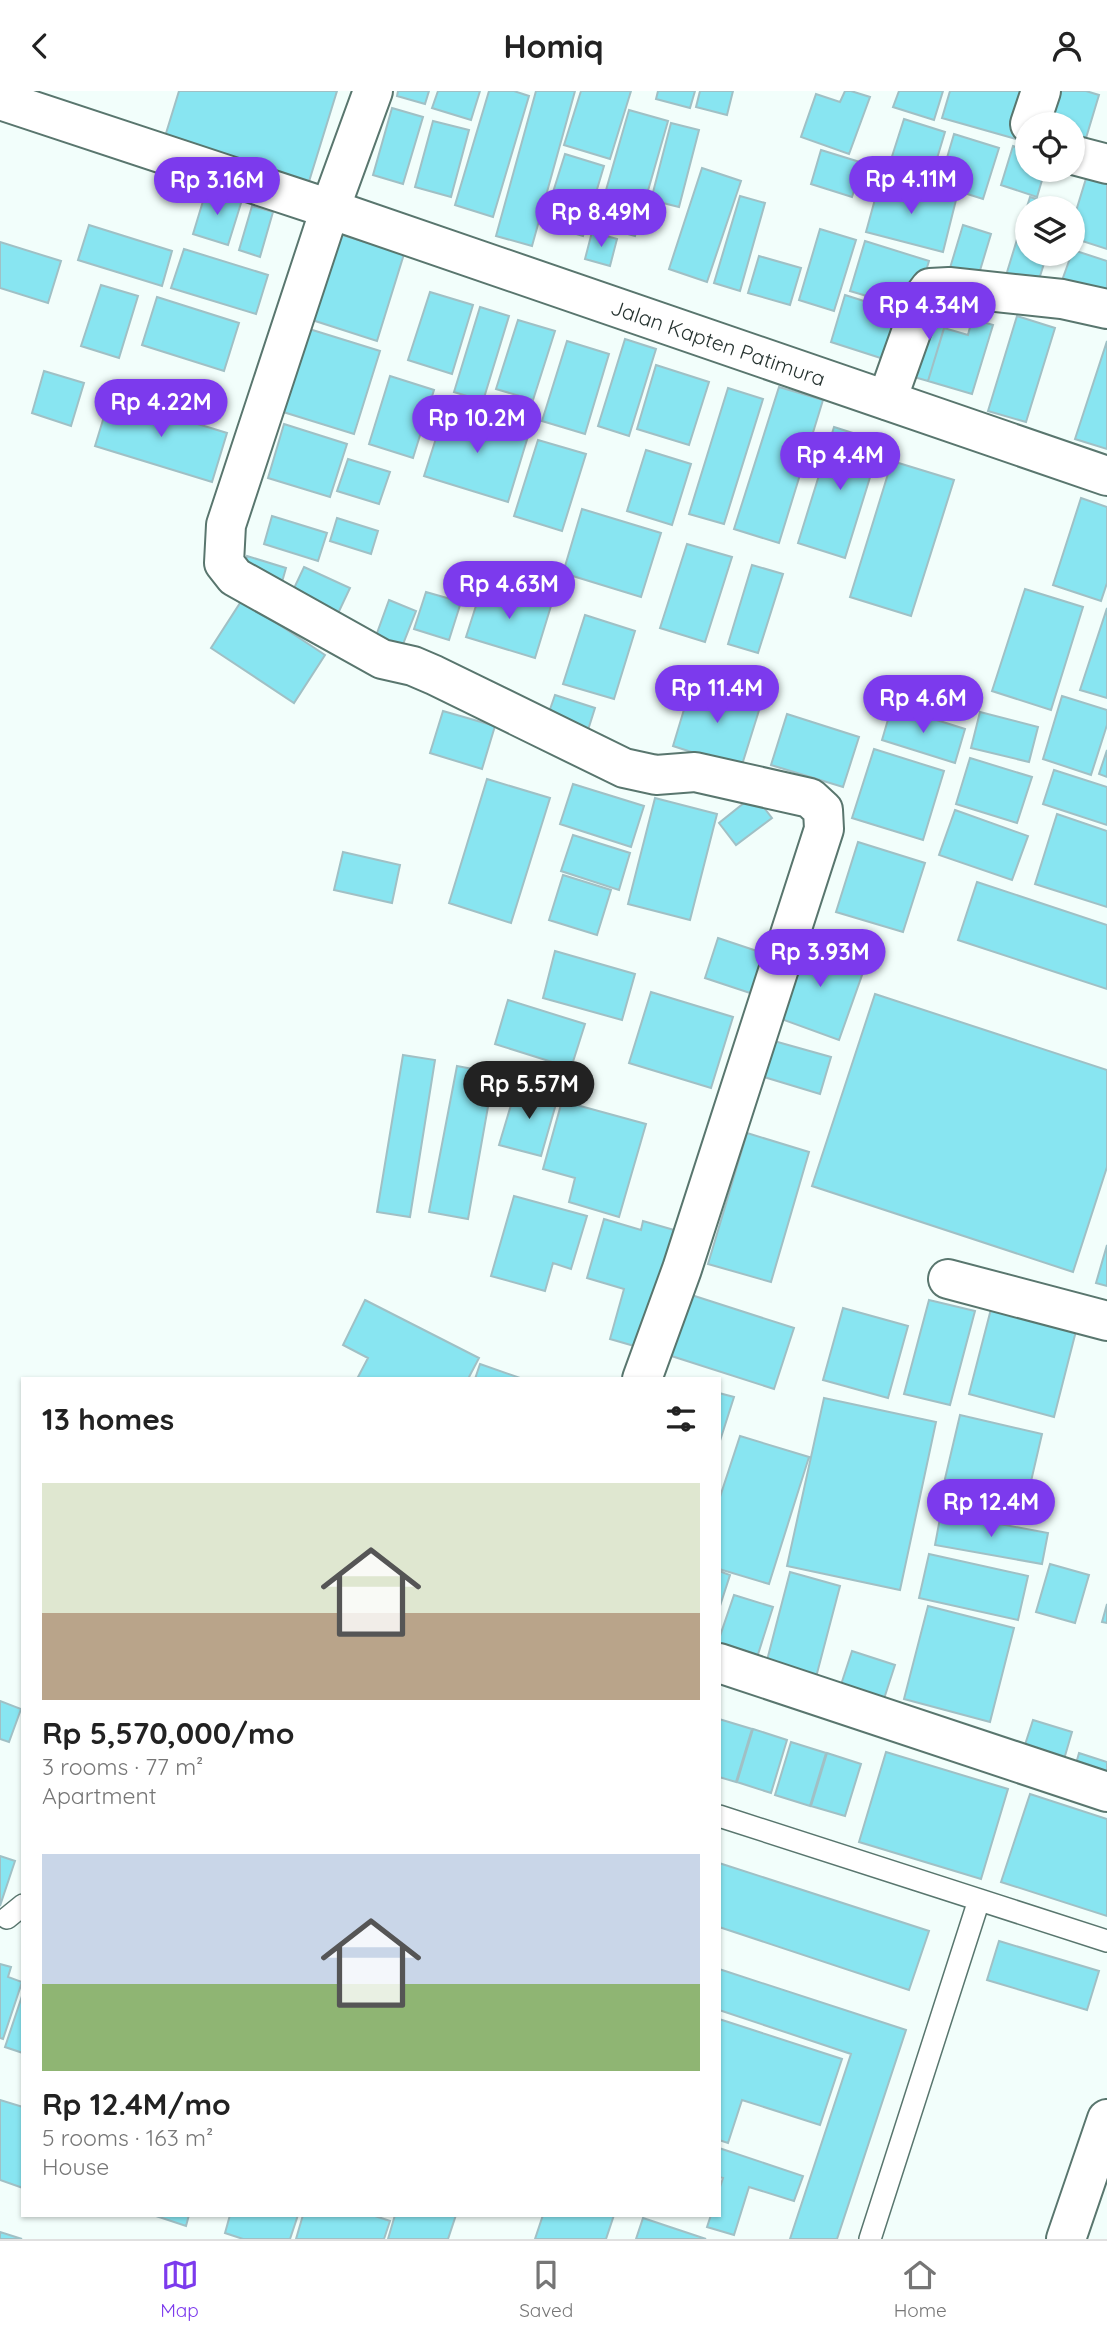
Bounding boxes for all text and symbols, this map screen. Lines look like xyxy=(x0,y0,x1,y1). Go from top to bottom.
text: Homiq xyxy=(503,26,604,66)
icon: back xyxy=(21,27,59,65)
icon: person xyxy=(1048,27,1086,65)
map controls xyxy=(1015,112,1085,266)
button: locate xyxy=(1015,112,1085,182)
pin: Rp 3.16M xyxy=(145,157,289,217)
pin: Rp 4.11M xyxy=(839,157,983,216)
text: Rp 4.11M xyxy=(865,164,957,193)
text: Rp 3.16M xyxy=(170,165,264,194)
pin: Rp 8.49M xyxy=(529,190,673,249)
button: layers xyxy=(1015,196,1085,266)
text: Rp 8.49M xyxy=(551,197,651,226)
pin: Rp 4.34M xyxy=(857,282,1001,342)
text: Rp 4.34M xyxy=(879,290,979,319)
street label: Jalan Kapten Patimura xyxy=(608,294,829,391)
pin: Rp 4.22M xyxy=(89,379,233,439)
text: Rp 4.22M xyxy=(111,387,211,416)
pin: Rp 10.2M xyxy=(405,395,549,455)
text: Rp 10.2M xyxy=(428,403,526,432)
pin: Rp 4.4M xyxy=(775,433,905,492)
text: Rp 4.4M xyxy=(796,440,884,469)
pin: Rp 4.63M xyxy=(437,561,581,621)
text: Rp 4.63M xyxy=(459,569,559,598)
pin: Rp 11.4M xyxy=(645,665,789,725)
text: Rp 11.4M xyxy=(671,673,763,702)
pin: Rp 4.6M xyxy=(858,675,988,735)
text: Rp 4.6M xyxy=(879,683,967,712)
pin: Rp 3.93M xyxy=(748,929,892,989)
text: Rp 3.93M xyxy=(770,937,870,966)
pin: Rp 5.57M xyxy=(457,1061,601,1121)
text: Rp 5.57M xyxy=(479,1069,579,1098)
text: 13 homes xyxy=(42,1400,174,1438)
icon: filters xyxy=(662,1400,700,1438)
pin: Rp 12.4M xyxy=(919,1479,1063,1539)
text: Rp 12.4M xyxy=(943,1487,1039,1516)
icon: home xyxy=(308,1529,434,1655)
text: Rp 5,570,000/mo xyxy=(42,1714,294,1752)
text: 3 rooms · 77 m² xyxy=(42,1752,203,1781)
text: Apartment xyxy=(42,1781,156,1810)
icon: home xyxy=(308,1900,434,2026)
text: Rp 12.4M/mo xyxy=(42,2085,231,2123)
text: 5 rooms · 163 m² xyxy=(42,2123,213,2152)
text: House xyxy=(42,2152,109,2181)
tab: Map xyxy=(160,2256,199,2322)
tab: Saved xyxy=(519,2256,573,2322)
tab: Home xyxy=(894,2256,947,2322)

